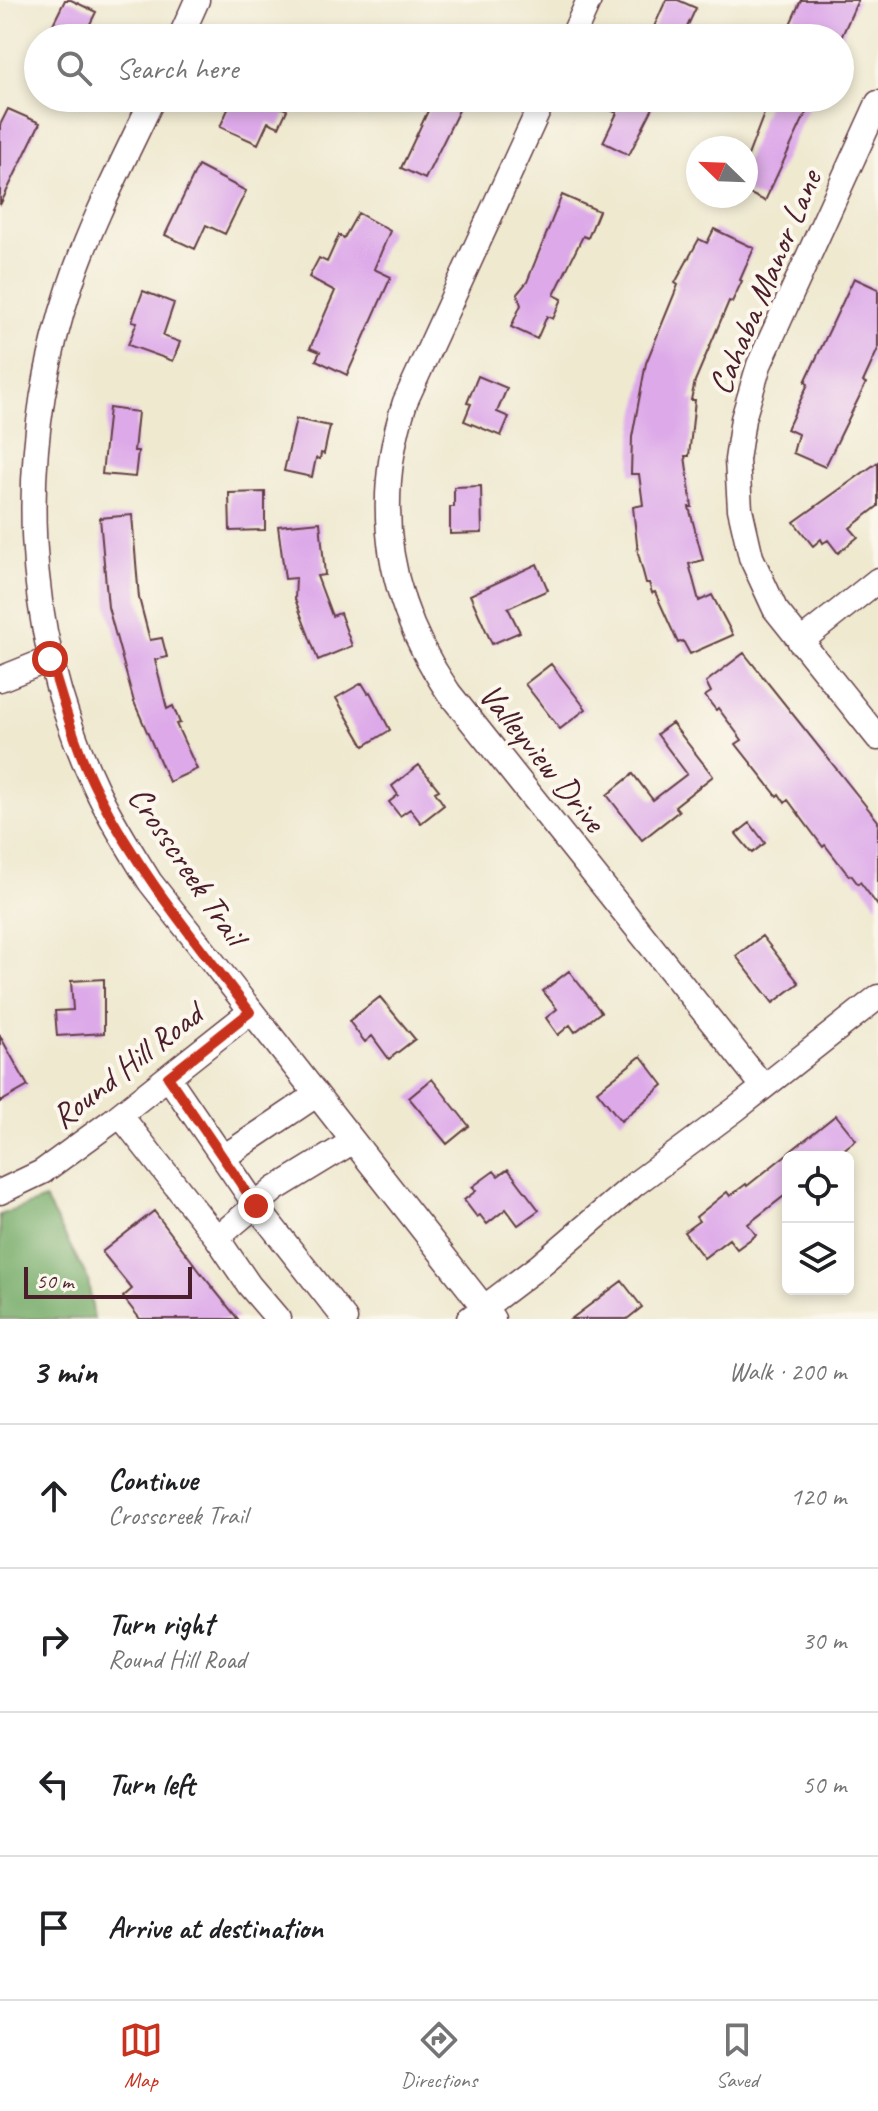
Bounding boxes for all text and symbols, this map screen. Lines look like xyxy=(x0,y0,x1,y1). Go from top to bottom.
search box xyxy=(24,24,854,112)
icon: search xyxy=(52,46,96,90)
text: Search here xyxy=(116,49,238,87)
north arrow xyxy=(686,136,758,208)
street label: Cahaba Manor Lane xyxy=(698,161,832,401)
route start xyxy=(32,641,68,677)
street label: Valleyview Drive xyxy=(470,674,617,842)
street label: Crosscreek Trail xyxy=(119,778,260,958)
street label: Round Hill Road xyxy=(42,989,215,1138)
map controls xyxy=(782,1151,854,1295)
button: locate xyxy=(782,1151,854,1223)
route end xyxy=(238,1188,274,1224)
button: layers xyxy=(782,1223,854,1295)
scale bar xyxy=(24,1263,192,1299)
text: 50 m xyxy=(36,1267,73,1295)
text: 3 min xyxy=(32,1350,97,1393)
text: Walk · 200 m xyxy=(729,1355,846,1388)
text: Continue xyxy=(108,1461,198,1499)
icon: ahead xyxy=(32,1474,76,1518)
text: 120 m xyxy=(790,1480,846,1513)
text: Crosscreek Trail xyxy=(108,1499,248,1532)
text: Turn right xyxy=(108,1605,213,1643)
icon: right xyxy=(32,1618,76,1662)
text: 30 m xyxy=(802,1624,846,1657)
text: Round Hill Road xyxy=(108,1643,246,1676)
icon: left xyxy=(32,1762,76,1806)
text: Turn left xyxy=(108,1765,195,1803)
text: 50 m xyxy=(802,1768,846,1801)
icon: arrive xyxy=(32,1906,76,1950)
text: Arrive at destination xyxy=(108,1909,323,1947)
tab: Map xyxy=(119,2018,163,2094)
tab: Directions xyxy=(401,2018,477,2094)
tab: Saved xyxy=(715,2018,759,2094)

